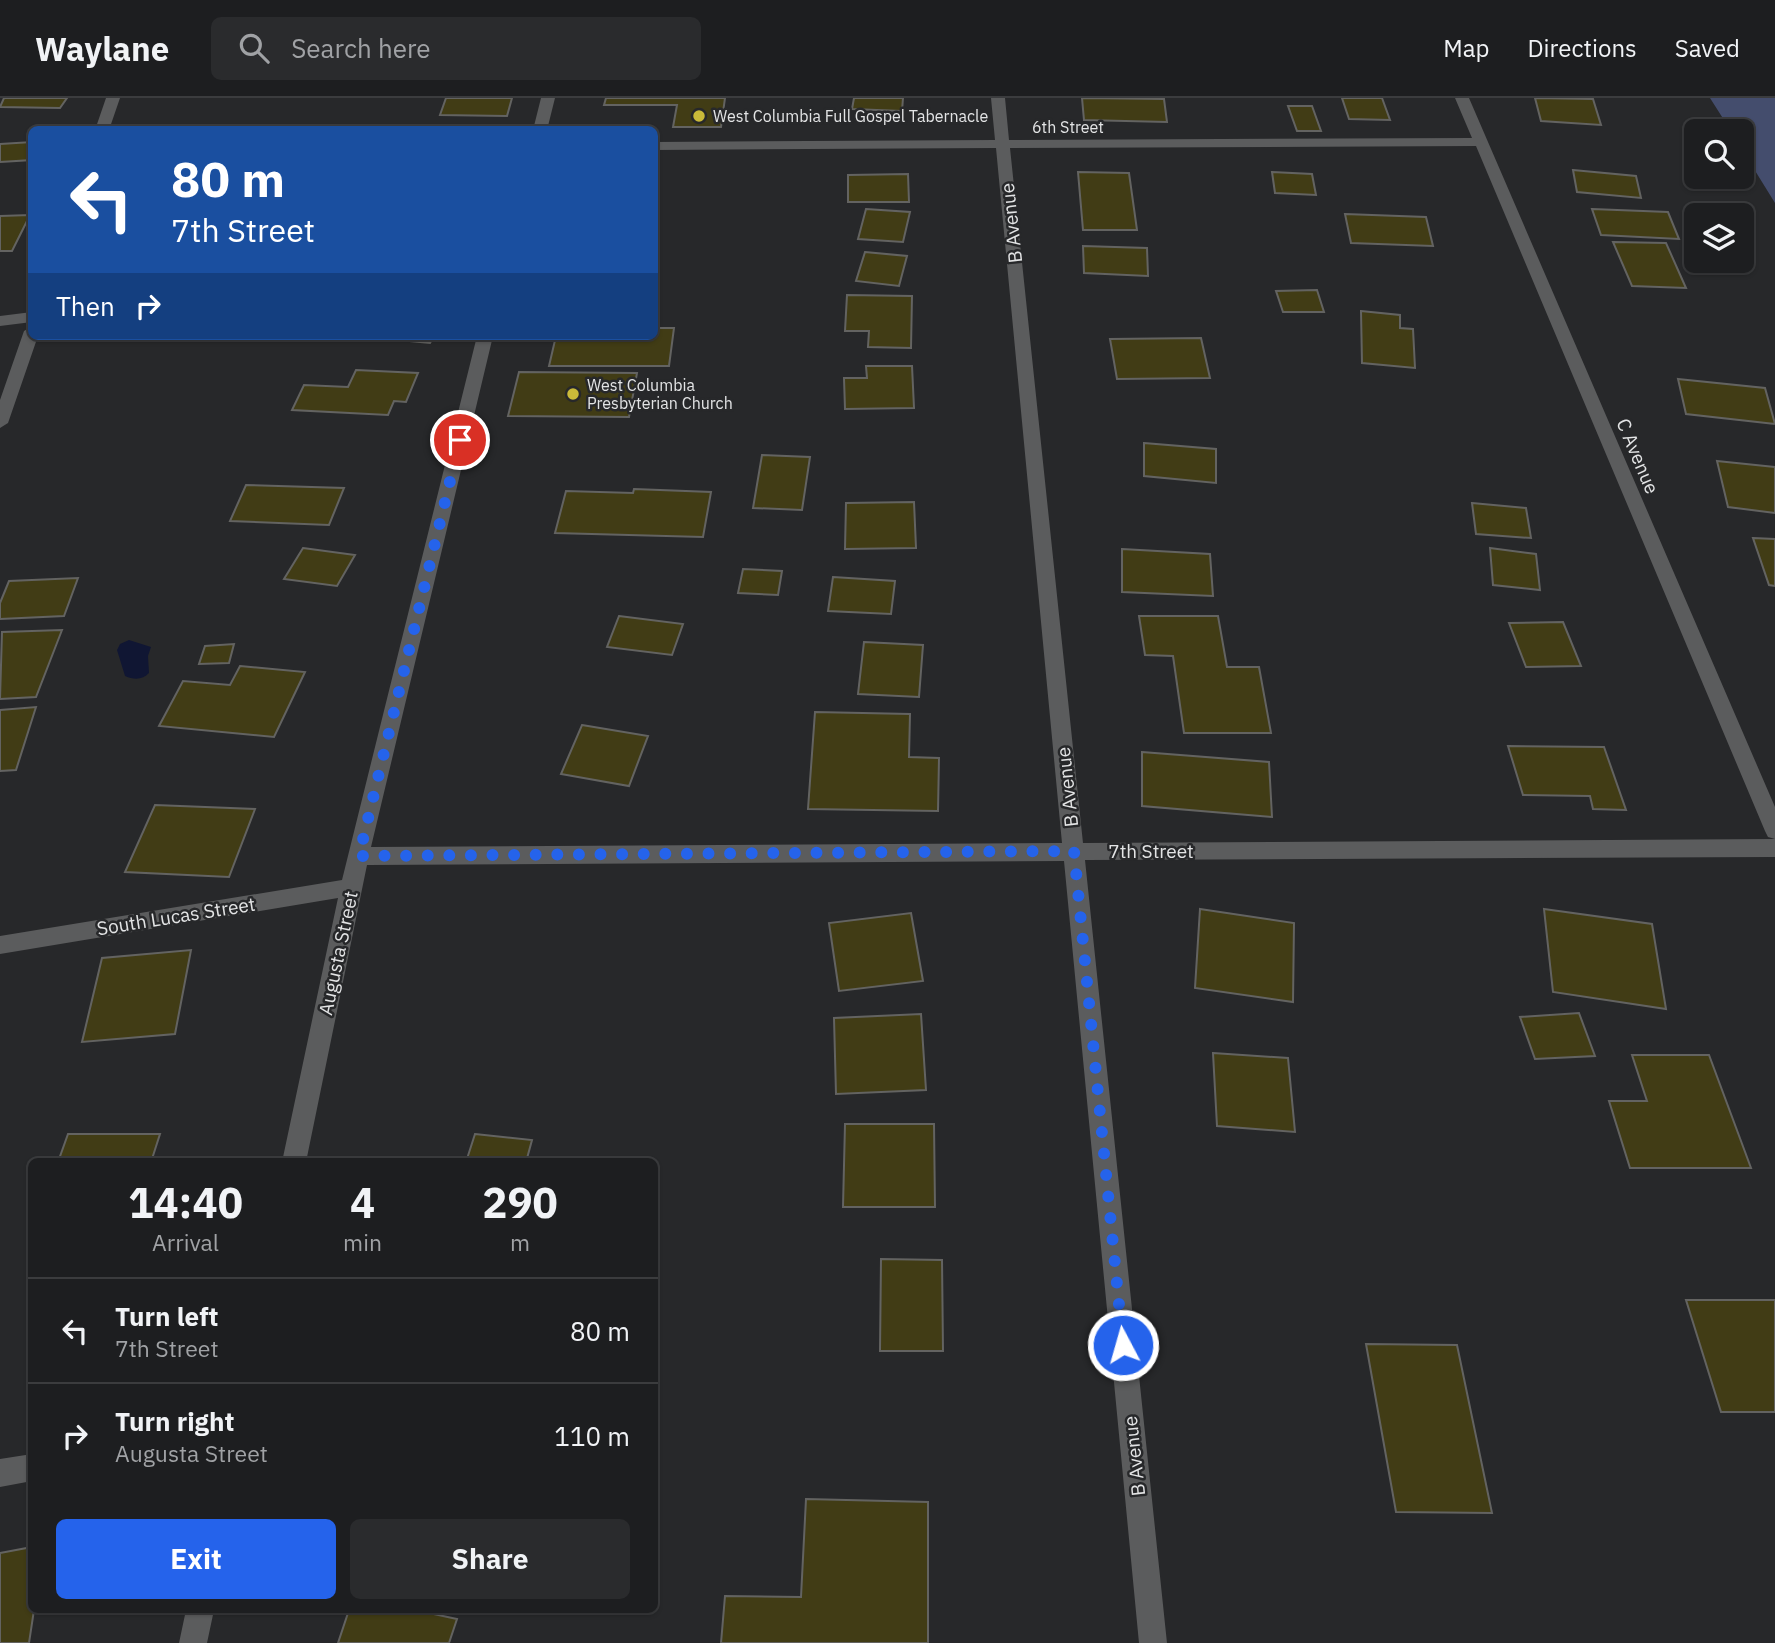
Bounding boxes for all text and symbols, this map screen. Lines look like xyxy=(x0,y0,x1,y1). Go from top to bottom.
search box xyxy=(211,17,701,80)
text: Waylane xyxy=(35,27,169,70)
icon: search xyxy=(235,29,273,67)
text: Search here xyxy=(291,31,431,65)
text: Map xyxy=(1443,32,1489,64)
text: Directions xyxy=(1527,32,1637,64)
text: Saved xyxy=(1675,32,1740,64)
place label: West Columbia Full Gospel Tabernacle xyxy=(713,106,988,126)
marker: West Columbia Full Gospel Tabernacle xyxy=(691,108,707,124)
street label: 6th Street xyxy=(1032,117,1104,137)
map controls xyxy=(1684,119,1754,273)
button: search xyxy=(1684,119,1754,189)
text: 80 m xyxy=(171,147,285,210)
icon: left xyxy=(56,154,147,245)
street label: B Avenue xyxy=(995,182,1027,264)
button: layers xyxy=(1684,203,1754,273)
text: 7th Street xyxy=(171,209,315,251)
icon: right xyxy=(129,287,167,325)
text: Then xyxy=(56,289,115,323)
place label: West Columbia Presbyterian Church xyxy=(587,375,733,413)
marker: West Columbia Presbyterian Church xyxy=(565,386,581,402)
pin xyxy=(430,410,490,470)
street label: C Avenue xyxy=(1611,415,1665,497)
icon: arrive xyxy=(441,421,479,459)
street label: B Avenue xyxy=(1051,746,1083,828)
street label: 7th Street xyxy=(1108,839,1194,863)
street label: Augusta Street xyxy=(313,889,363,1017)
street label: South Lucas Street xyxy=(95,892,257,940)
text: 14:40 xyxy=(128,1175,243,1230)
text: 4 xyxy=(350,1175,375,1230)
text: 290 xyxy=(482,1175,558,1230)
text: Arrival xyxy=(152,1227,219,1257)
text: min xyxy=(343,1227,382,1257)
text: m xyxy=(510,1227,530,1257)
text: Turn left xyxy=(115,1299,218,1333)
position arrow xyxy=(1086,1308,1160,1382)
icon: left xyxy=(56,1312,94,1350)
text: 80 m xyxy=(570,1314,630,1348)
text: 7th Street xyxy=(115,1333,218,1363)
text: Turn right xyxy=(115,1404,234,1438)
street label: B Avenue xyxy=(1118,1415,1150,1497)
icon: right xyxy=(56,1417,94,1455)
text: 110 m xyxy=(554,1419,630,1453)
text: Augusta Street xyxy=(115,1438,268,1468)
button: Exit xyxy=(56,1519,336,1599)
button: Share xyxy=(350,1519,630,1599)

